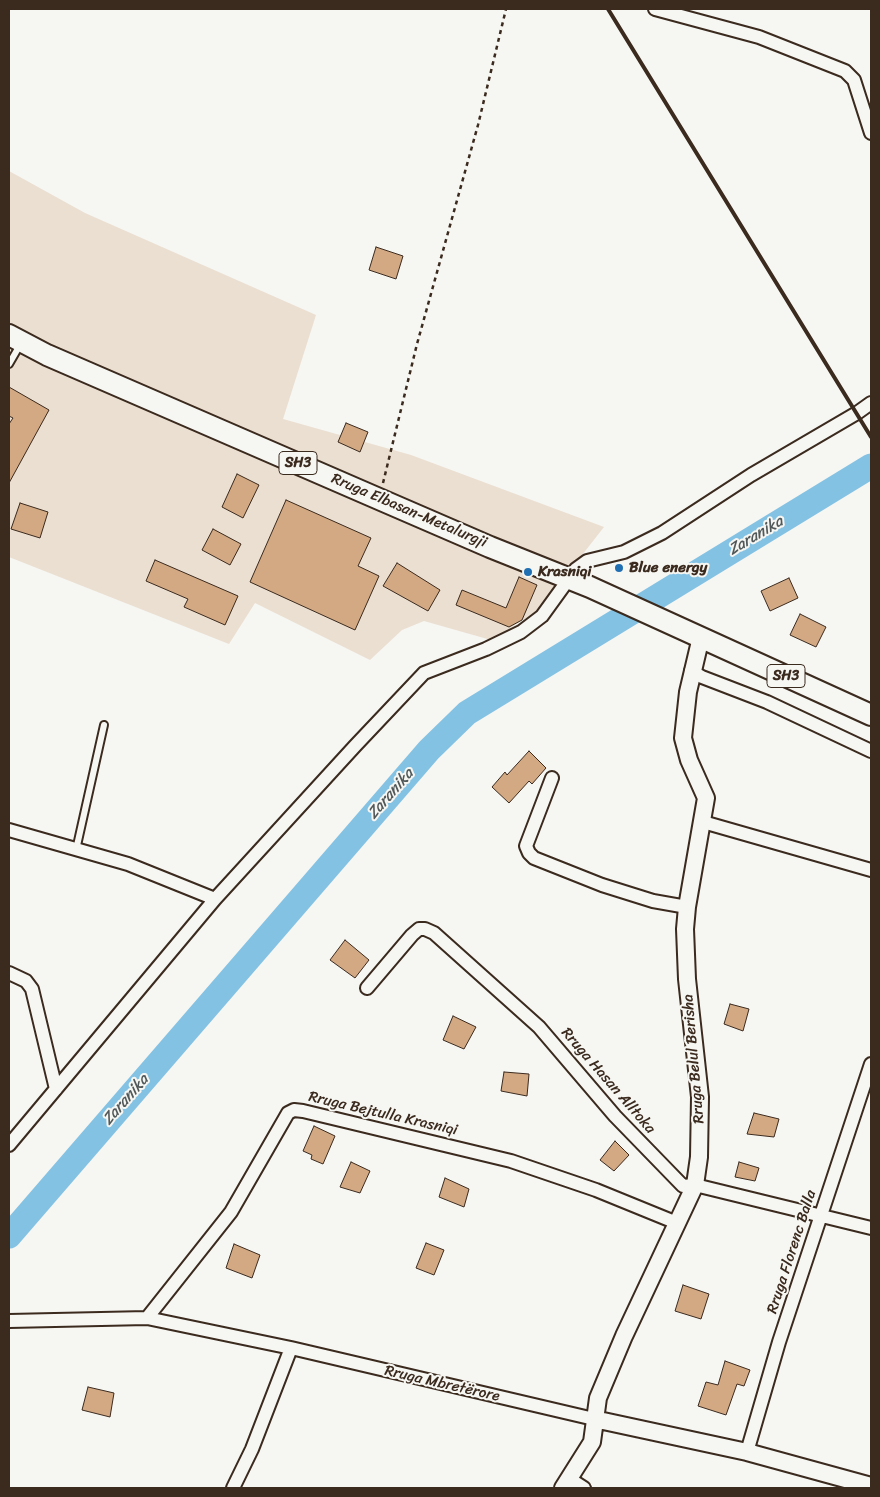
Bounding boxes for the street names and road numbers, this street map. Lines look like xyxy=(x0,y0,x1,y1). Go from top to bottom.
road number: SH3 xyxy=(279,452,317,474)
street label: Rruga Elbasan-Metalurgji xyxy=(328,470,490,552)
road number: SH3 xyxy=(767,664,805,688)
street label: Rruga Belul Berisha xyxy=(679,994,709,1124)
street label: Rruga Hasan Alltoka xyxy=(557,1024,659,1138)
street label: Rruga Bejtulla Krasniqi xyxy=(307,1088,459,1140)
street label: Rruga Florenc Balla xyxy=(764,1188,820,1316)
street label: Rruga Mbretërore xyxy=(383,1362,501,1406)

